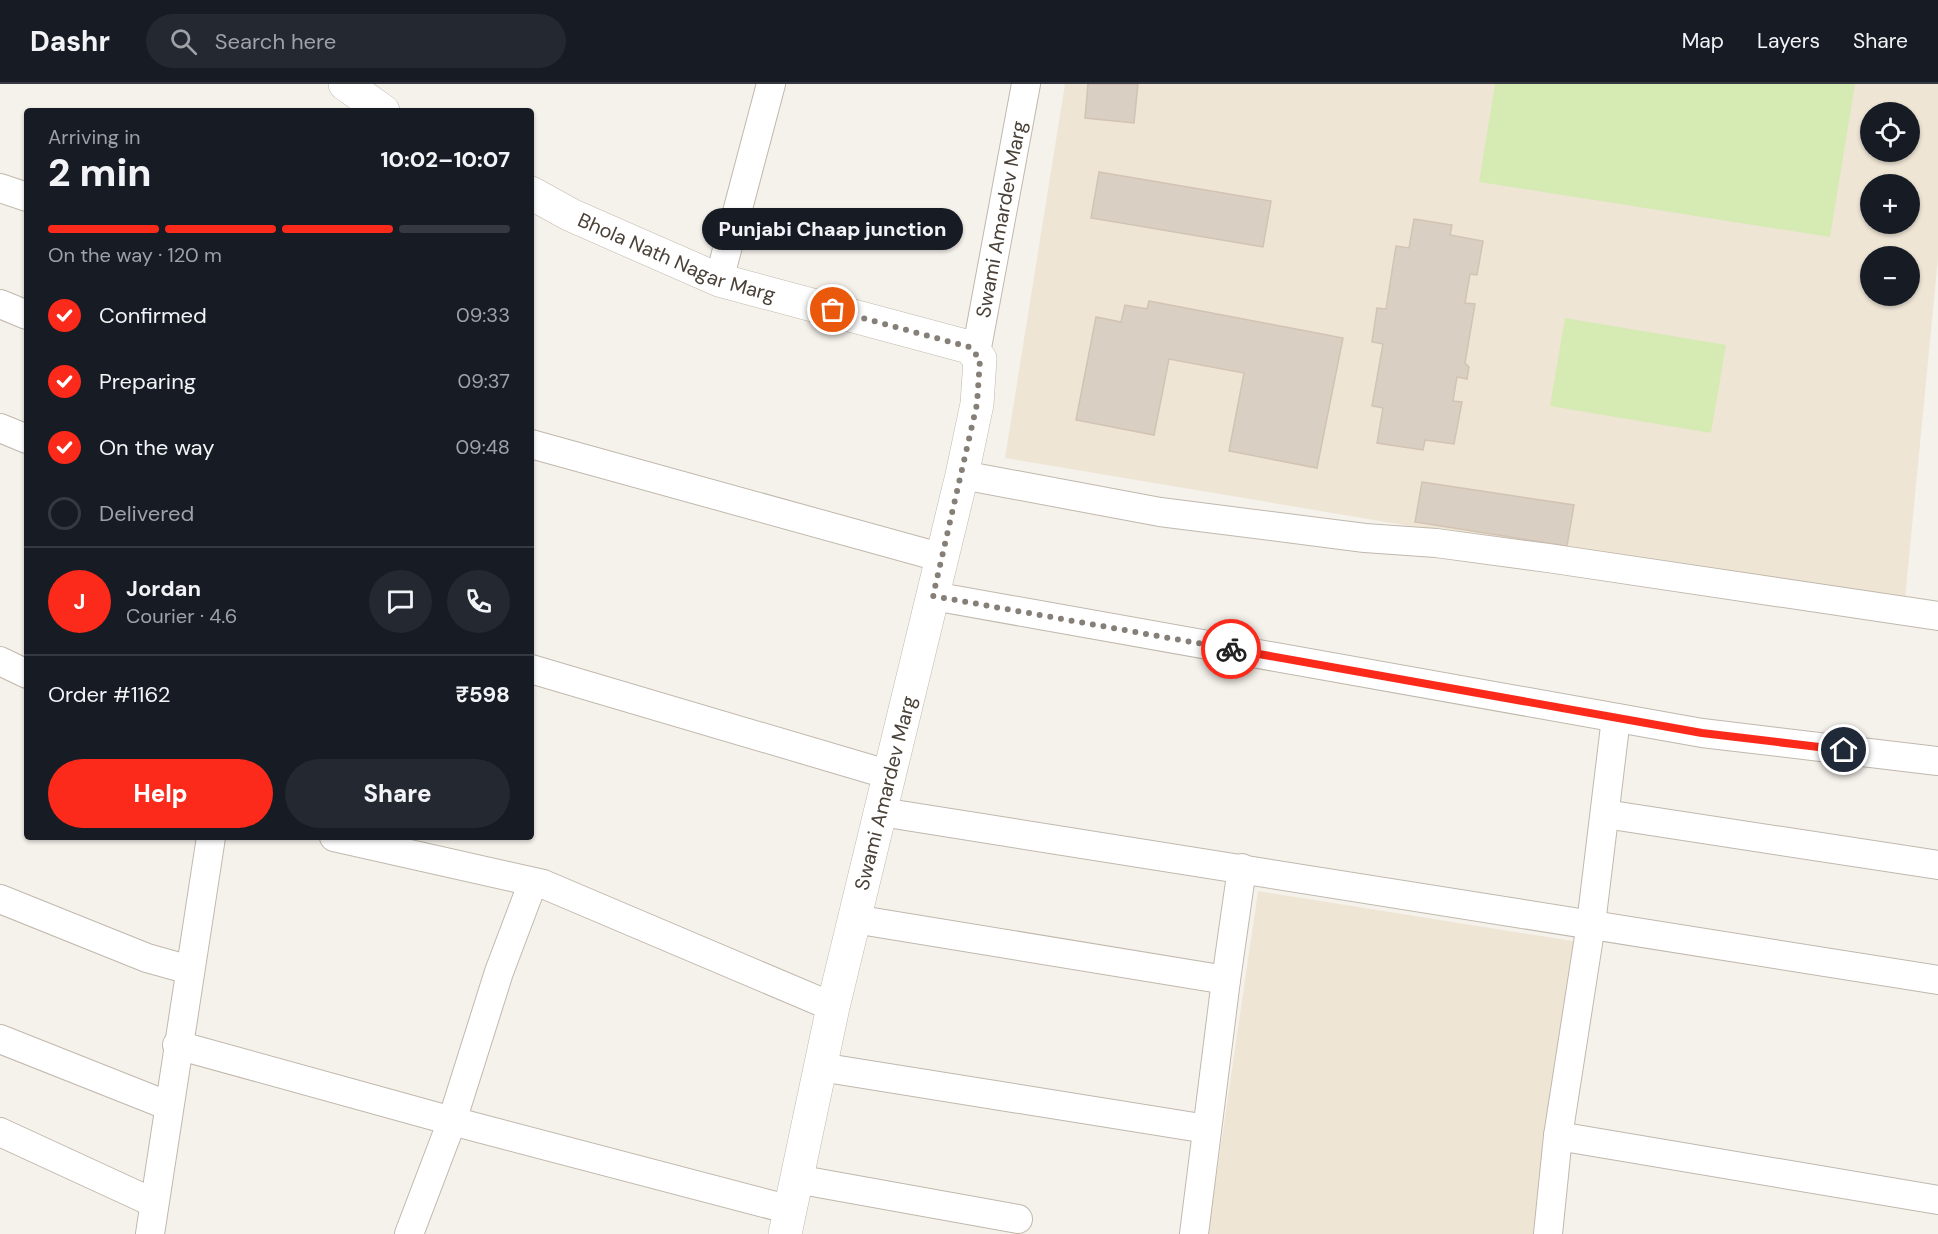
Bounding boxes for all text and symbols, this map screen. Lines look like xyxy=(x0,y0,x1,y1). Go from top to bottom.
search box xyxy=(146,14,566,68)
text: Dashr xyxy=(30,23,110,60)
icon: search xyxy=(167,25,200,58)
text: Search here xyxy=(215,27,336,56)
text: Map xyxy=(1682,27,1724,55)
text: Layers xyxy=(1757,27,1820,55)
text: Share xyxy=(1853,27,1908,55)
map controls xyxy=(1860,102,1920,306)
button: locate xyxy=(1860,102,1920,162)
street label: Swami Amardev Marg xyxy=(970,119,1032,320)
text: Arriving in xyxy=(48,124,140,150)
text: 10:02–10:07 xyxy=(380,145,510,174)
text: 2 min xyxy=(48,147,152,198)
button: + xyxy=(1860,174,1920,234)
street label: Bhola Nath Nagar Marg xyxy=(574,207,778,308)
callout: Punjabi Chaap junction xyxy=(702,208,964,250)
text: Punjabi Chaap junction xyxy=(719,216,946,242)
text: On the way · 120 m xyxy=(48,242,222,268)
button: − xyxy=(1860,246,1920,306)
pin xyxy=(807,284,858,335)
icon: bag xyxy=(816,293,849,326)
icon: check xyxy=(48,299,81,332)
text: Confirmed xyxy=(99,301,207,330)
text: 09:33 xyxy=(456,302,510,328)
icon: check xyxy=(48,365,81,398)
text: Preparing xyxy=(99,367,196,396)
text: 09:37 xyxy=(458,368,510,394)
icon: check xyxy=(48,431,81,464)
text: On the way xyxy=(99,433,214,462)
text: 09:48 xyxy=(455,434,510,460)
text: Delivered xyxy=(99,499,194,528)
button: chat xyxy=(369,570,432,633)
button: phone xyxy=(447,570,510,633)
text: Jordan xyxy=(126,574,201,603)
text: J xyxy=(74,587,85,616)
text: Courier · 4.6 xyxy=(126,603,237,629)
courier xyxy=(1201,619,1261,679)
icon: bike xyxy=(1215,633,1248,666)
text: Order #1162 xyxy=(48,680,170,709)
text: ₹598 xyxy=(456,680,510,709)
street label: Swami Amardev Marg xyxy=(848,693,922,893)
pin xyxy=(1818,724,1869,775)
icon: home xyxy=(1827,733,1860,766)
button: Help xyxy=(48,759,273,828)
button: Share xyxy=(285,759,510,828)

